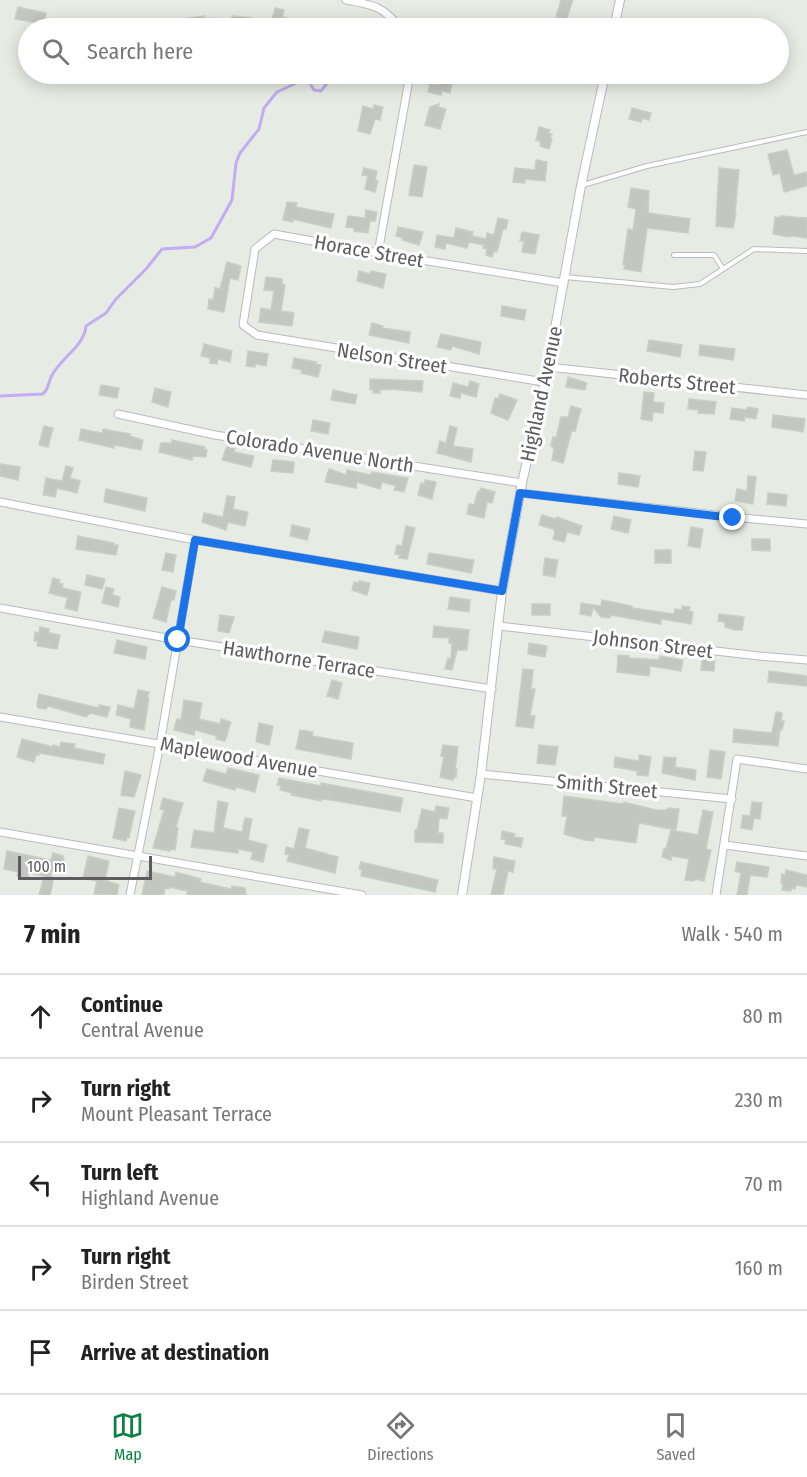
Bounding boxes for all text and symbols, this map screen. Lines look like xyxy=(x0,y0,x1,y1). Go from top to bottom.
search box xyxy=(18,18,789,84)
icon: search xyxy=(39,35,72,68)
text: Search here xyxy=(87,38,193,65)
street label: Horace Street xyxy=(312,230,426,273)
street label: Highland Avenue xyxy=(515,324,567,464)
street label: Nelson Street xyxy=(335,337,449,379)
street label: Roberts Street xyxy=(617,363,737,399)
street label: Colorado Avenue North xyxy=(224,424,416,478)
route end xyxy=(719,504,745,530)
street label: Johnson Street xyxy=(592,625,715,663)
route start xyxy=(164,626,190,652)
street label: Hawthorne Terrace xyxy=(221,635,377,683)
street label: Maplewood Avenue xyxy=(158,731,320,783)
street label: Smith Street xyxy=(555,769,659,803)
scale bar xyxy=(18,853,152,880)
text: 100 m xyxy=(27,857,66,876)
text: 7 min xyxy=(24,919,81,950)
text: Walk · 540 m xyxy=(681,922,783,946)
text: Continue xyxy=(81,991,163,1018)
icon: ahead xyxy=(24,1000,57,1033)
text: 80 m xyxy=(743,1004,783,1028)
text: Central Avenue xyxy=(81,1018,204,1042)
text: Turn right xyxy=(81,1075,170,1102)
icon: right xyxy=(24,1084,57,1117)
text: 230 m xyxy=(735,1088,783,1112)
text: Mount Pleasant Terrace xyxy=(81,1102,272,1126)
text: Turn left xyxy=(81,1159,159,1186)
icon: left xyxy=(24,1168,57,1201)
text: 70 m xyxy=(745,1172,783,1196)
text: Highland Avenue xyxy=(81,1186,219,1210)
text: Turn right xyxy=(81,1243,170,1270)
icon: right xyxy=(24,1252,57,1285)
text: 160 m xyxy=(735,1256,783,1280)
text: Birden Street xyxy=(81,1270,188,1294)
icon: arrive xyxy=(24,1336,57,1369)
text: Arrive at destination xyxy=(81,1339,269,1366)
tab: Map xyxy=(111,1409,144,1464)
tab: Directions xyxy=(367,1409,434,1464)
tab: Saved xyxy=(656,1409,696,1464)

